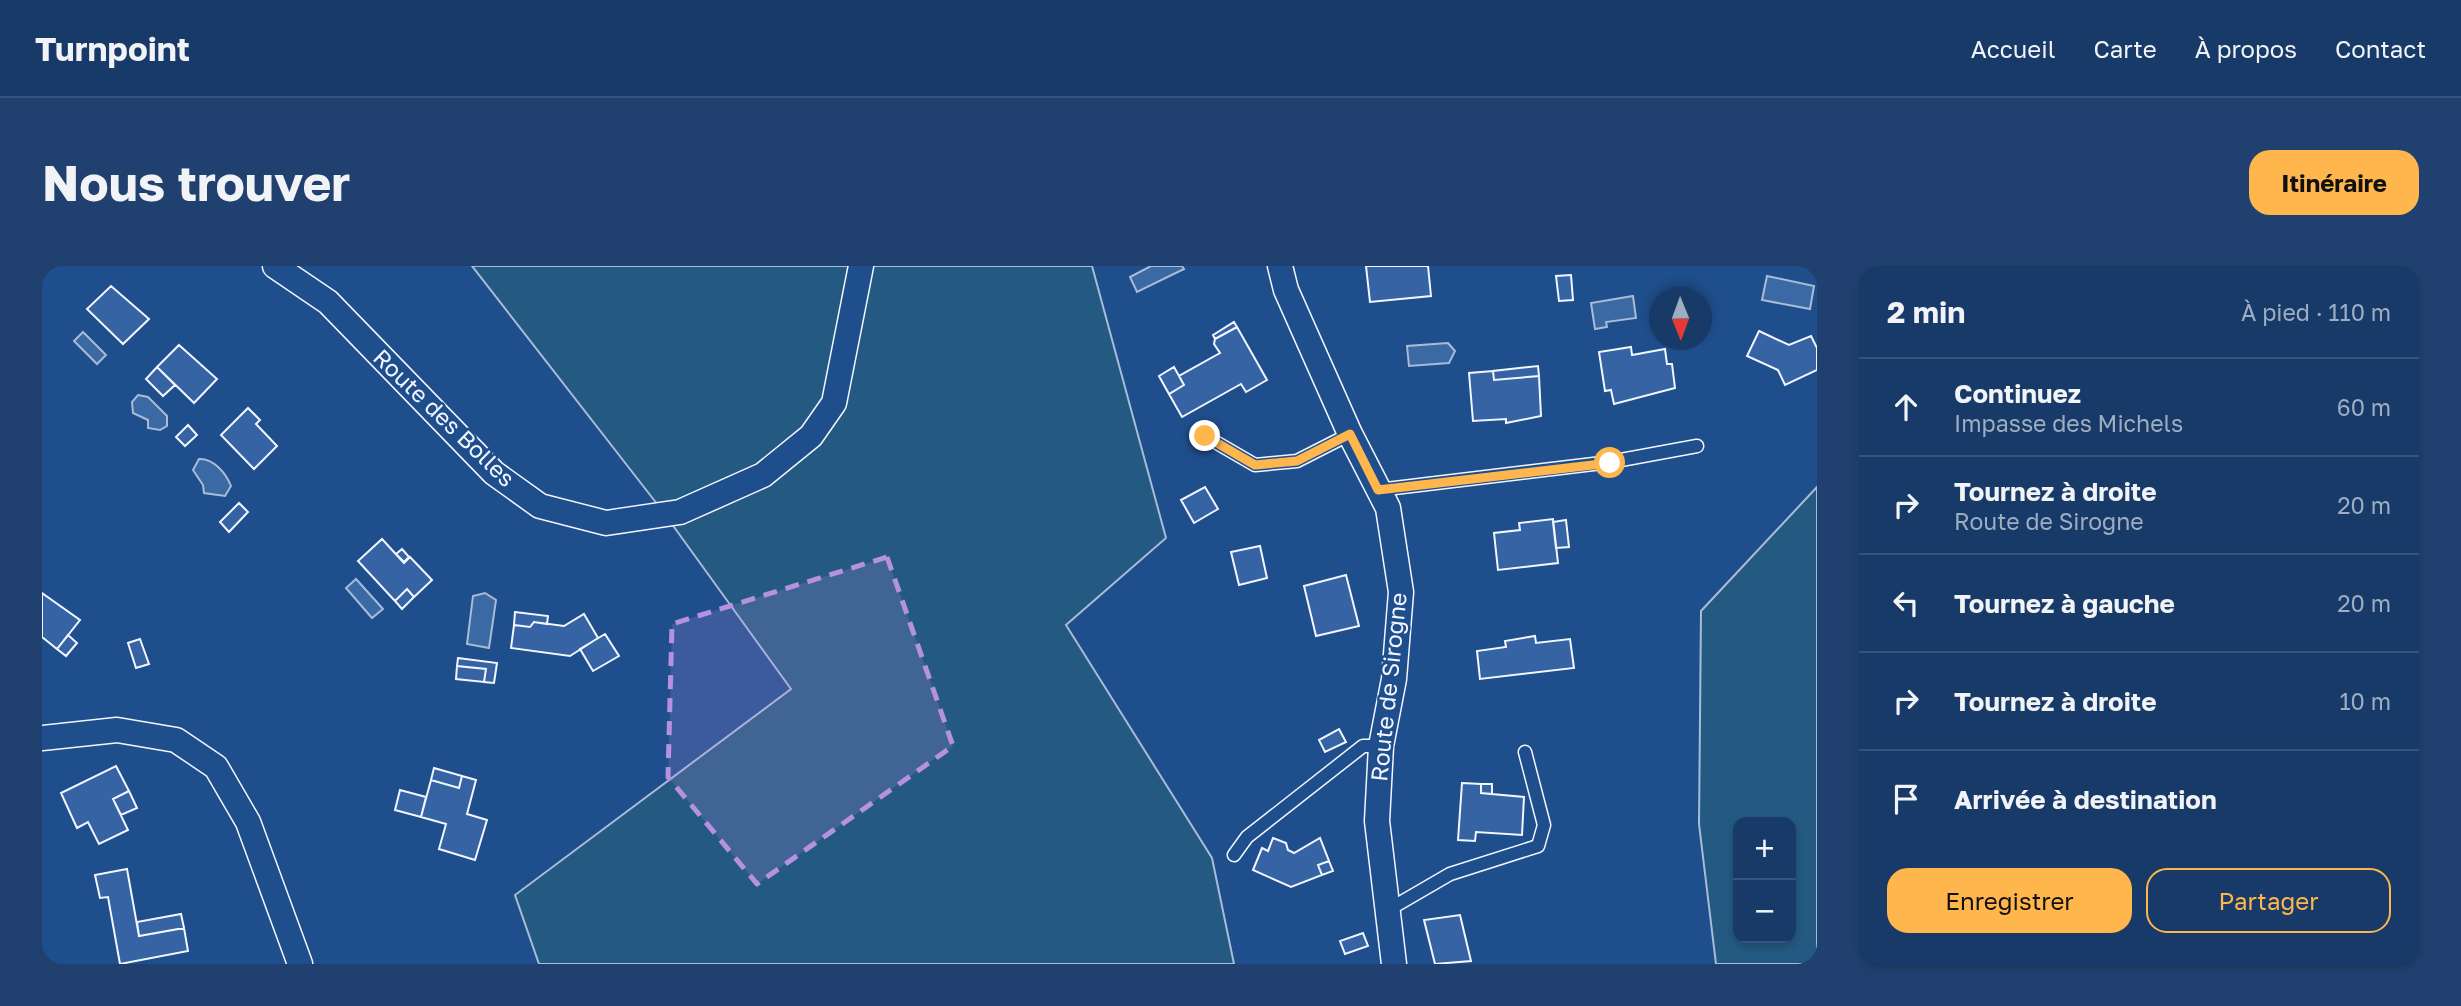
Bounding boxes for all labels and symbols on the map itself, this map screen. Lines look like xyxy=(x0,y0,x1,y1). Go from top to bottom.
north arrow xyxy=(1649,287,1712,350)
street label: Route des Bolles xyxy=(368,343,521,492)
route end xyxy=(1189,420,1220,451)
route start xyxy=(1594,447,1625,478)
street label: Route de Sirogne xyxy=(1364,591,1412,783)

